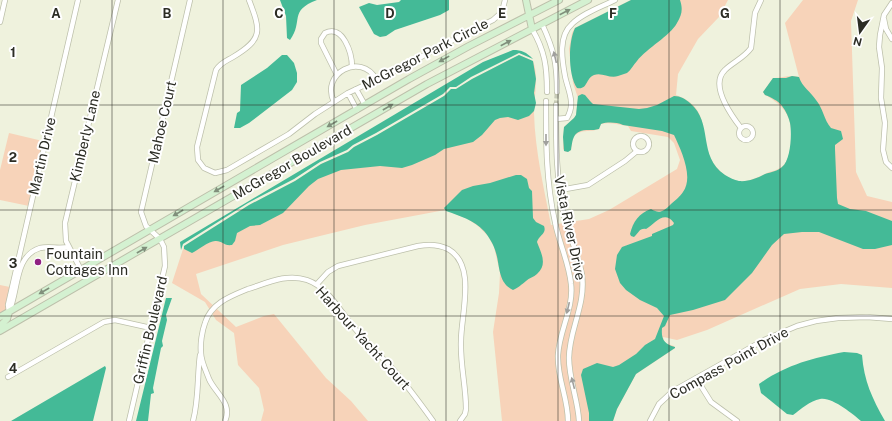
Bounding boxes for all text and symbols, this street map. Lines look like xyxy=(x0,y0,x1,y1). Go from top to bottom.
text: A xyxy=(51,6,61,21)
text: B xyxy=(163,6,172,21)
text: C xyxy=(274,6,284,21)
text: D xyxy=(385,6,395,21)
text: E xyxy=(498,6,506,21)
text: F xyxy=(609,6,617,21)
text: G xyxy=(720,6,730,21)
one-way arrow xyxy=(559,9,571,15)
north arrow xyxy=(840,12,880,52)
street label: McGregor Park Circle xyxy=(359,15,491,93)
text: N xyxy=(852,35,863,49)
one-way arrow xyxy=(500,39,512,46)
text: 1 xyxy=(10,45,16,60)
one-way arrow xyxy=(551,51,557,63)
one-way arrow xyxy=(439,56,450,63)
street label: Mahoe Court xyxy=(145,79,179,165)
street label: Kimberly Lane xyxy=(67,89,103,183)
one-way arrow xyxy=(382,104,394,111)
street label: Martin Drive xyxy=(25,115,59,196)
one-way arrow xyxy=(326,121,338,128)
street label: McGregor Boulevard xyxy=(230,122,354,202)
one-way arrow xyxy=(543,134,549,147)
text: 2 xyxy=(9,150,17,165)
street label: Vista River Drive xyxy=(551,174,589,282)
one-way arrow xyxy=(213,186,225,193)
one-way arrow xyxy=(172,210,184,217)
place label: Fountain Cottages Inn xyxy=(46,246,128,278)
one-way arrow xyxy=(136,246,148,253)
text: 3 xyxy=(9,256,18,271)
marker: Fountain Cottages Inn xyxy=(33,257,43,267)
street label: Griffin Boulevard xyxy=(130,274,170,386)
street label: Harbour Yacht Court xyxy=(313,283,413,393)
one-way arrow xyxy=(38,288,50,295)
one-way arrow xyxy=(565,302,571,315)
street label: Compass Point Drive xyxy=(667,324,791,402)
text: 4 xyxy=(9,361,18,376)
one-way arrow xyxy=(569,376,575,389)

